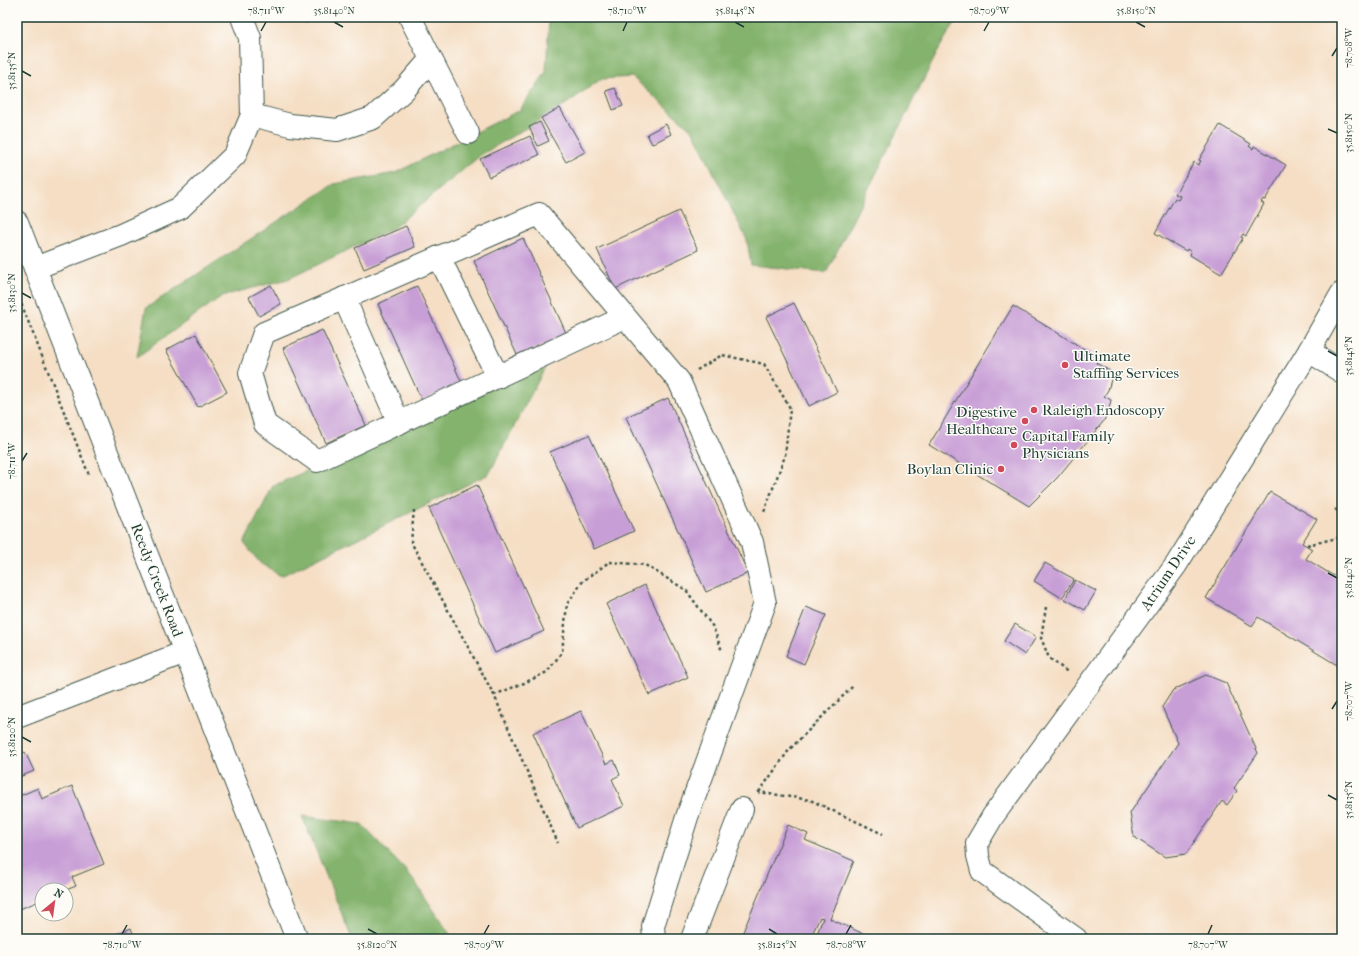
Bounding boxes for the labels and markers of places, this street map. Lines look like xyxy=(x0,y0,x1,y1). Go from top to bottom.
place label: Ultimate Staffing Services xyxy=(1073,347,1180,382)
marker: Ultimate Staffing Services xyxy=(1060,360,1070,370)
place label: Raleigh Endoscopy xyxy=(1042,401,1166,419)
place label: Digestive Healthcare xyxy=(946,403,1018,438)
marker: Raleigh Endoscopy xyxy=(1029,405,1039,415)
marker: Digestive Healthcare xyxy=(1020,416,1030,426)
place label: Capital Family Physicians xyxy=(1022,427,1116,462)
marker: Capital Family Physicians xyxy=(1009,440,1019,450)
place label: Boylan Clinic xyxy=(907,460,993,478)
marker: Boylan Clinic xyxy=(996,464,1006,474)

